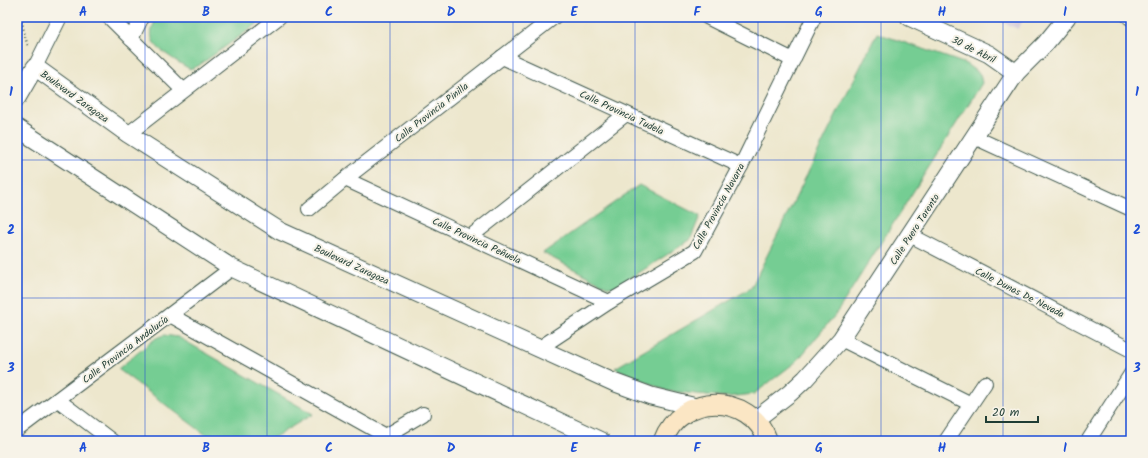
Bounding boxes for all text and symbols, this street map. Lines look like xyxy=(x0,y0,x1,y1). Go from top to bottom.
text: A xyxy=(79,2,87,23)
text: B xyxy=(202,2,210,23)
text: C xyxy=(325,2,333,23)
text: D xyxy=(447,2,456,23)
text: E xyxy=(570,2,578,23)
text: F xyxy=(693,2,701,23)
text: G xyxy=(815,2,823,23)
text: H xyxy=(938,2,947,23)
text: I xyxy=(1063,2,1067,23)
street label: 30 de Abril xyxy=(949,32,999,68)
street label: Boulevard Zaragoza xyxy=(37,66,112,127)
street label: Calle Provincia Pinilla xyxy=(391,79,472,147)
text: 1 xyxy=(9,82,13,103)
text: 1 xyxy=(1135,82,1139,103)
street label: Calle Provincia Tudela xyxy=(577,86,667,140)
street label: Calle Provincia Navarra xyxy=(688,160,749,253)
street label: Calle Puero Tarento xyxy=(886,190,944,268)
street label: Calle Provincia Peñuela xyxy=(429,213,524,269)
text: 2 xyxy=(7,220,15,241)
text: 2 xyxy=(1133,220,1141,241)
street label: Boulevard Zaragoza xyxy=(311,241,392,289)
street label: Calle Dunas De Nevada xyxy=(972,263,1067,323)
street label: Calle Provincia Andalucía xyxy=(79,312,172,388)
text: 3 xyxy=(6,358,15,379)
text: 3 xyxy=(1132,358,1141,379)
scale bar xyxy=(986,398,1038,424)
text: 20 m xyxy=(992,403,1020,422)
text: A xyxy=(79,438,87,458)
text: B xyxy=(202,438,210,458)
text: C xyxy=(325,438,333,458)
text: D xyxy=(447,438,456,458)
text: E xyxy=(570,438,578,458)
text: F xyxy=(693,438,701,458)
text: G xyxy=(815,438,823,458)
text: H xyxy=(938,438,947,458)
text: I xyxy=(1063,438,1067,458)

